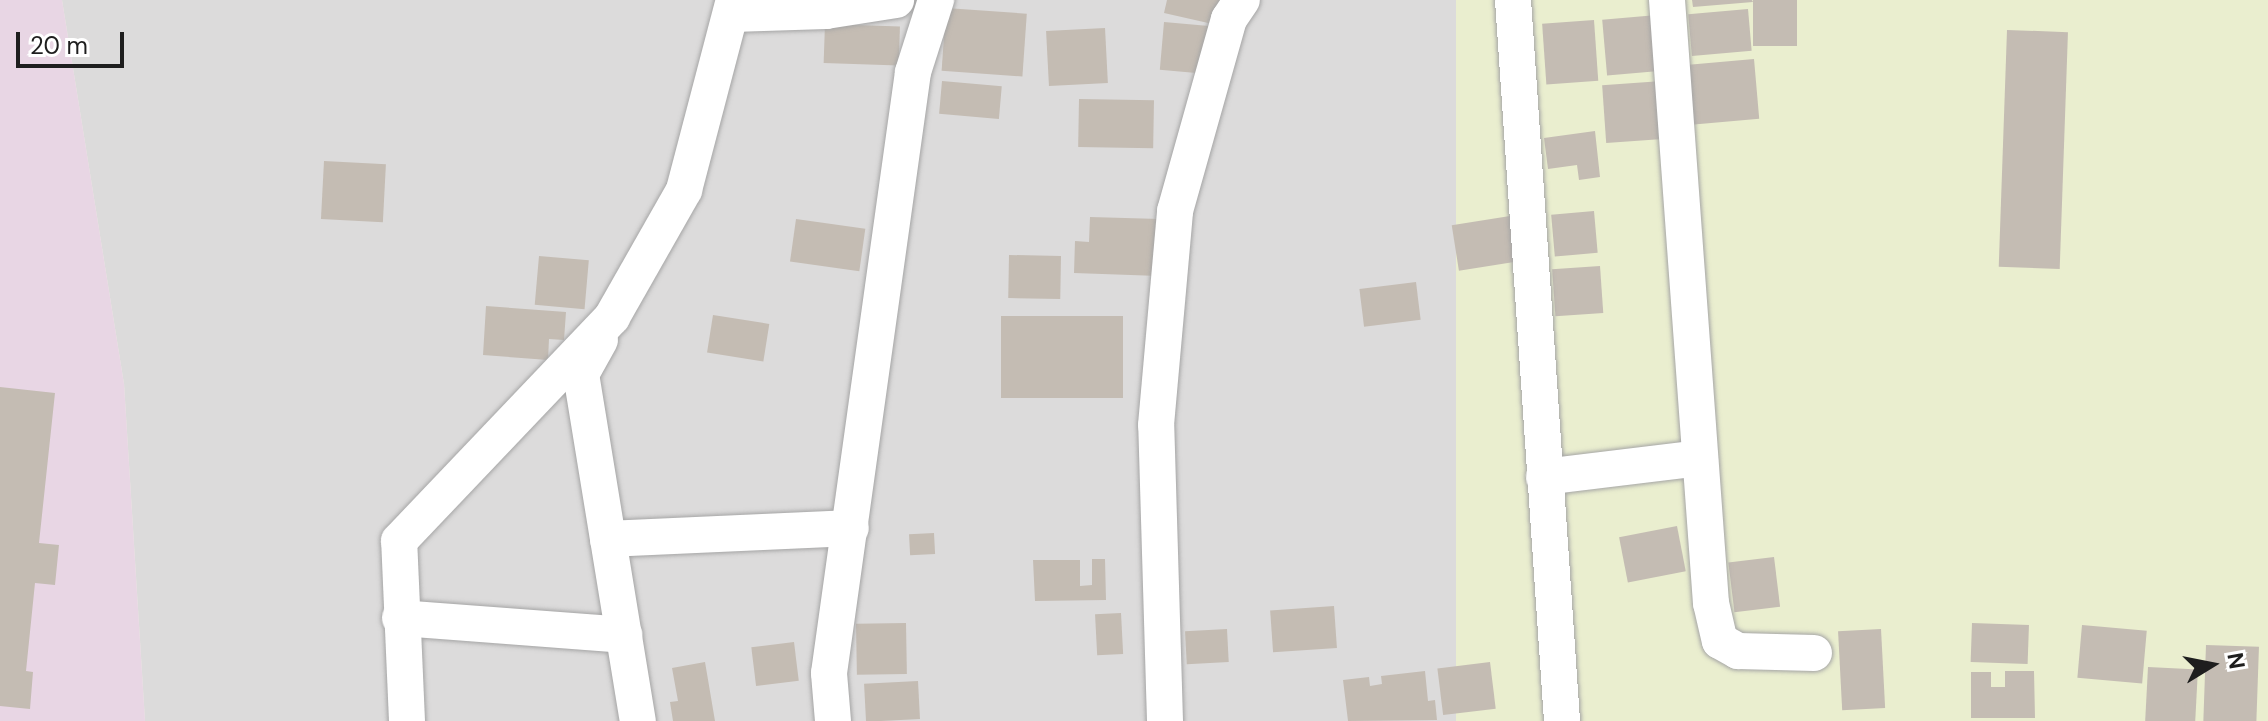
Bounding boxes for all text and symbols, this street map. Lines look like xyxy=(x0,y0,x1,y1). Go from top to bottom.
scale bar xyxy=(20,16,128,66)
text: 20 m xyxy=(30,30,88,61)
north arrow xyxy=(2172,625,2252,705)
text: N xyxy=(2220,650,2252,671)

